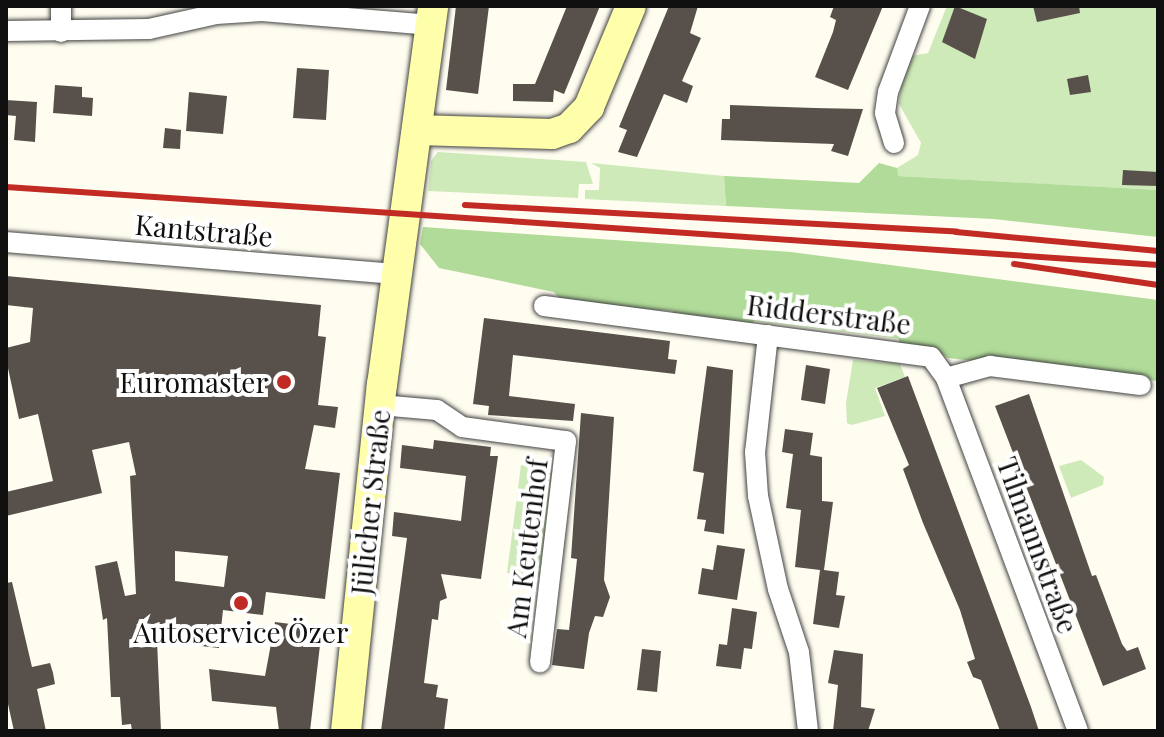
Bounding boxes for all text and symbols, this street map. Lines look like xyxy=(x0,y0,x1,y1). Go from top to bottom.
street label: Kantstraße xyxy=(134,207,274,253)
street label: Ridderstraße xyxy=(745,287,913,341)
place label: Euromaster xyxy=(120,365,268,399)
marker: Euromaster xyxy=(275,373,293,391)
street label: Jülicher Straße xyxy=(344,407,396,597)
street label: Tilmannstraße xyxy=(991,452,1085,638)
street label: Am Keutenhof xyxy=(498,457,554,639)
marker: Autoservice Özer xyxy=(232,594,250,612)
place label: Autoservice Özer xyxy=(134,615,348,649)

